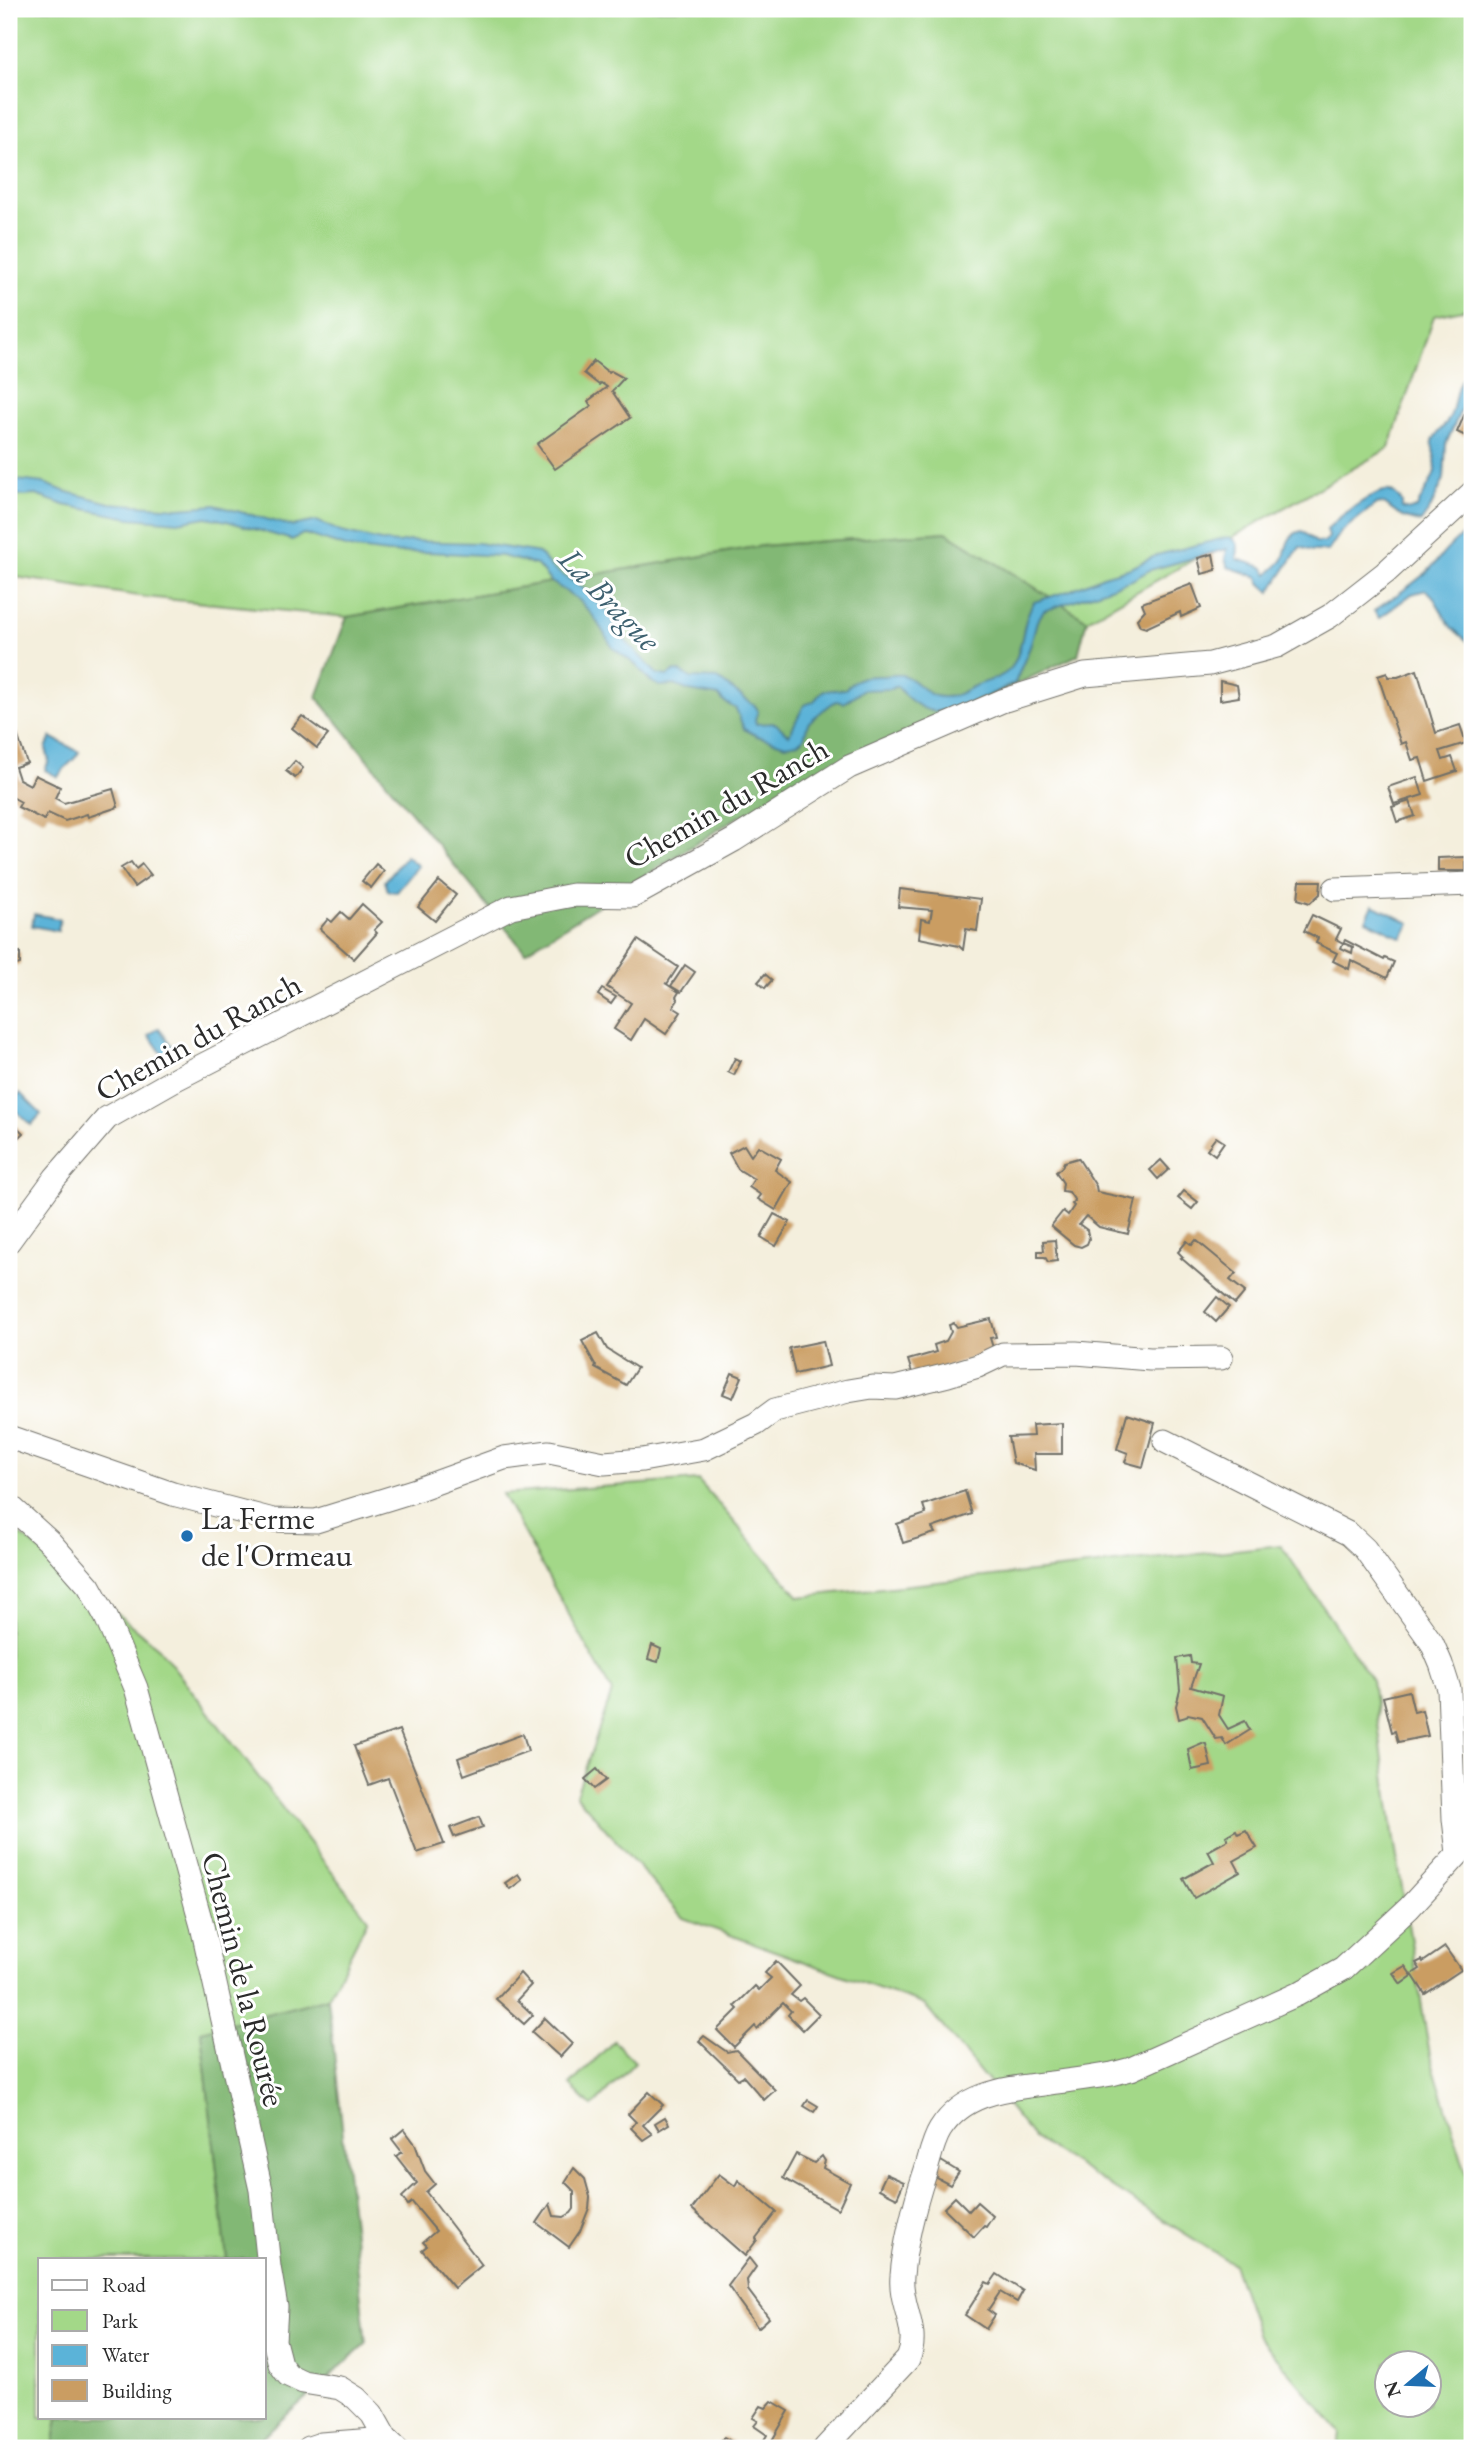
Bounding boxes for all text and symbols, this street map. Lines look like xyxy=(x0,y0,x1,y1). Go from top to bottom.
water label: La Brague xyxy=(549,537,671,661)
street label: Chemin du Ranch xyxy=(616,728,836,878)
street label: Chemin du Ranch xyxy=(88,963,308,1111)
place label: La Ferme de l'Ormeau xyxy=(201,1497,352,1576)
marker: La Ferme de l'Ormeau xyxy=(179,1528,195,1544)
street label: Chemin de la Rourée xyxy=(192,1848,296,2110)
legend xyxy=(38,2258,266,2418)
text: Road xyxy=(102,2271,146,2298)
text: Park xyxy=(102,2307,139,2334)
text: Water xyxy=(102,2341,149,2368)
north arrow xyxy=(1372,2348,1442,2418)
text: Building xyxy=(102,2377,172,2404)
text: N xyxy=(1378,2377,1407,2401)

